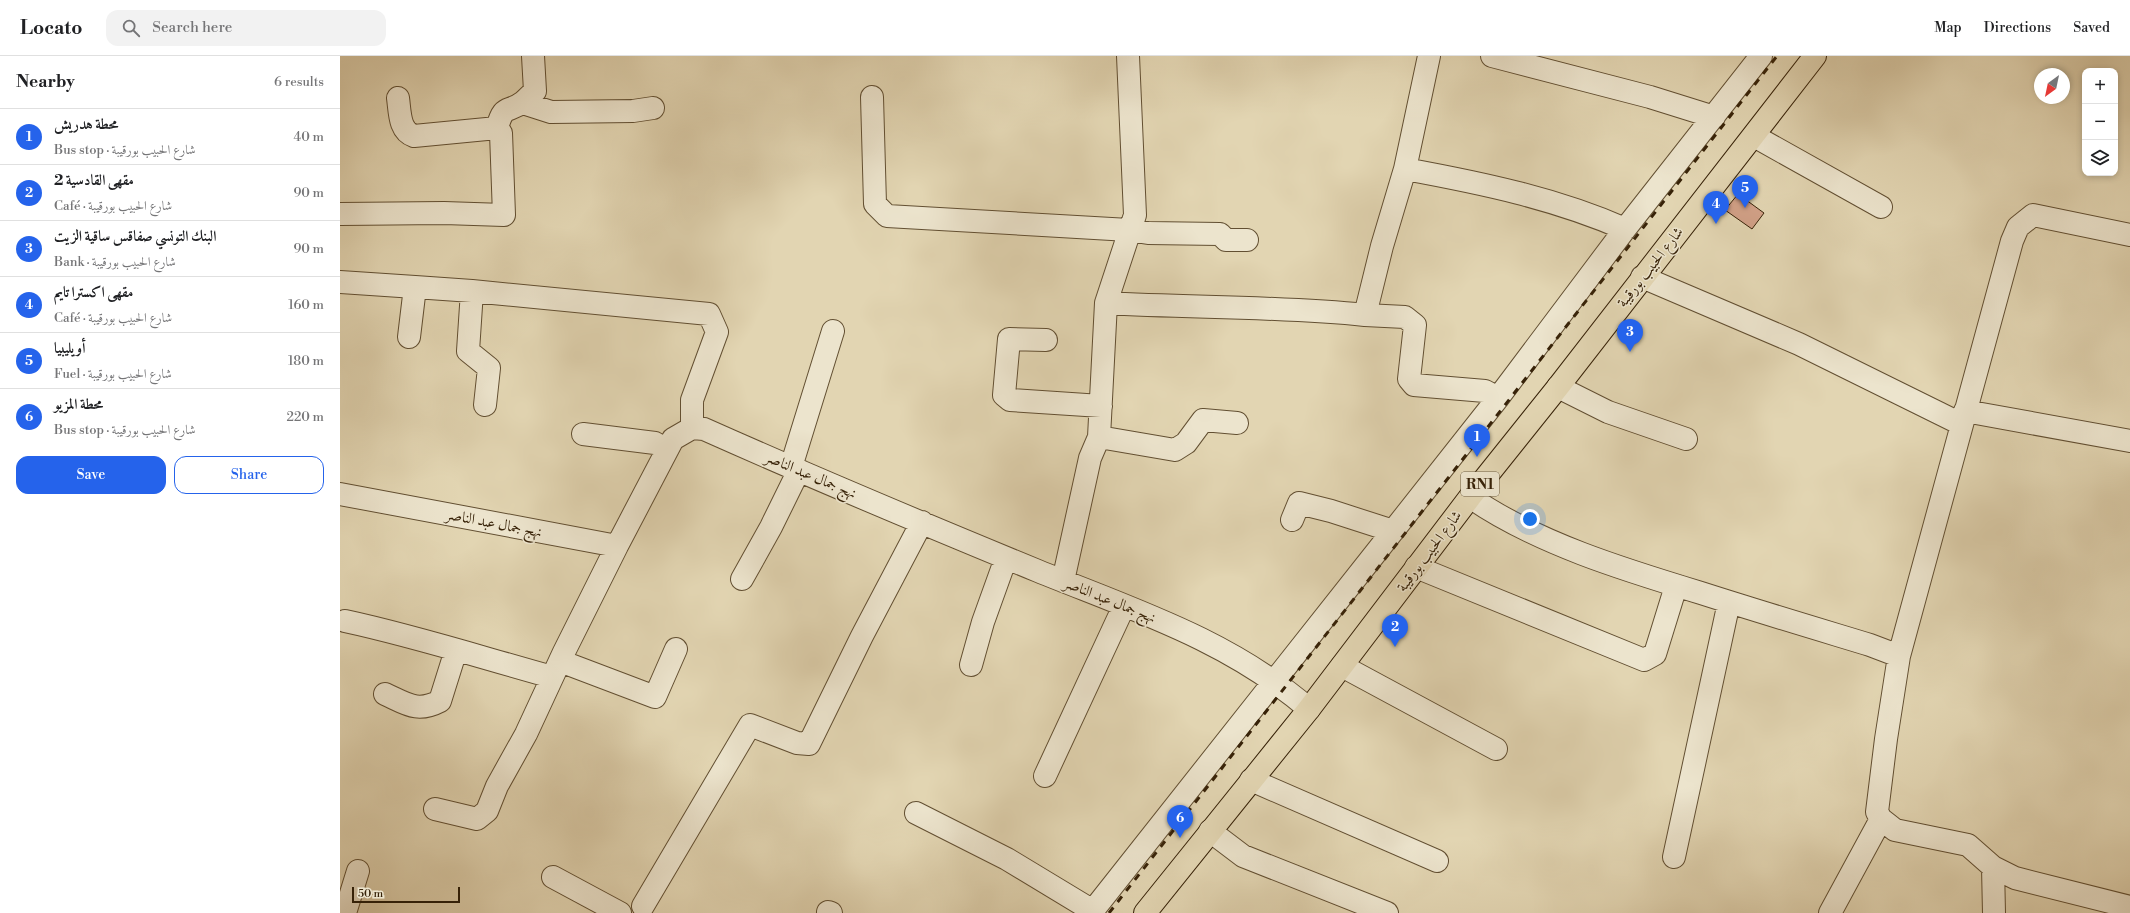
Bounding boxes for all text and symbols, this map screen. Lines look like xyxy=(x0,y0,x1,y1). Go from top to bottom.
search box xyxy=(106,10,386,46)
text: Locato xyxy=(20,16,82,40)
icon: search xyxy=(120,17,142,39)
text: Search here xyxy=(152,18,232,37)
text: Map xyxy=(1934,19,1962,37)
text: Directions xyxy=(1984,19,2051,37)
text: Saved xyxy=(2073,19,2110,37)
north arrow xyxy=(2034,68,2070,104)
map controls xyxy=(2082,68,2118,176)
button: + xyxy=(2082,68,2118,104)
text: Nearby xyxy=(16,71,75,93)
text: 6 results xyxy=(274,74,324,90)
button: − xyxy=(2082,104,2118,140)
text: محطة هدريش xyxy=(54,115,118,134)
text: 1 xyxy=(26,129,32,145)
text: 40 m xyxy=(294,129,324,145)
button: layers xyxy=(2082,140,2118,176)
text: Bus stop · شارع الحبيب بورقيبة xyxy=(54,142,196,158)
text: مقهى القادسية 2 xyxy=(54,171,134,190)
pin: 5 xyxy=(1732,175,1758,208)
text: 2 xyxy=(25,185,33,201)
text: 90 m xyxy=(293,185,324,201)
pin: 4 xyxy=(1703,191,1729,224)
text: Café · شارع الحبيب بورقيبة xyxy=(54,198,172,214)
street label: شارع الحبيب بورقيبة xyxy=(1613,223,1690,313)
text: البنك التونسي صفاقس ساقية الزيت xyxy=(54,227,216,246)
text: 3 xyxy=(25,241,33,257)
text: 90 m xyxy=(293,241,324,257)
text: Bank · شارع الحبيب بورقيبة xyxy=(54,254,176,270)
text: مقهى اكسترا تايم xyxy=(54,283,133,302)
text: 4 xyxy=(25,297,33,313)
text: 160 m xyxy=(288,297,324,313)
text: Café · شارع الحبيب بورقيبة xyxy=(54,310,172,326)
pin: 3 xyxy=(1617,319,1643,352)
text: أويليبيا xyxy=(54,339,86,358)
text: 5 xyxy=(25,353,33,369)
text: 180 m xyxy=(288,353,324,369)
text: Fuel · شارع الحبيب بورقيبة xyxy=(54,366,172,382)
text: محطة المزيو xyxy=(54,395,103,414)
text: 6 xyxy=(25,409,33,425)
text: 220 m xyxy=(286,409,324,425)
text: Bus stop · شارع الحبيب بورقيبة xyxy=(54,422,196,438)
pin: 1 xyxy=(1464,424,1490,457)
street label: نهج جمال عبد الناصر xyxy=(759,447,859,507)
button: Save xyxy=(16,456,166,494)
button: Share xyxy=(174,456,324,494)
road number: RN1 xyxy=(1461,472,1499,496)
street label: نهج جمال عبد الناصر xyxy=(442,504,544,546)
street label: شارع الحبيب بورقيبة xyxy=(1393,507,1469,598)
your location xyxy=(1520,509,1540,529)
street label: نهج جمال عبد الناصر xyxy=(1058,573,1159,631)
pin: 2 xyxy=(1382,614,1408,647)
pin: 6 xyxy=(1167,805,1193,838)
scale bar xyxy=(352,885,460,904)
text: 50 m xyxy=(358,887,383,901)

